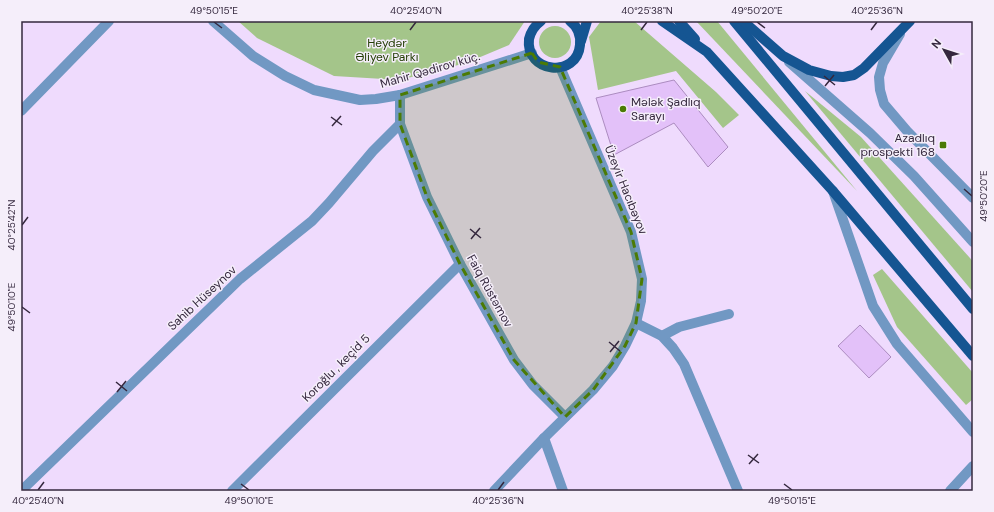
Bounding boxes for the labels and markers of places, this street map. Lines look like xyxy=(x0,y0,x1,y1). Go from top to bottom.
place label: Mələk Şadlıq Sarayı xyxy=(631,94,701,124)
marker: Mələk Şadlıq Sarayı xyxy=(618,104,628,114)
place label: Azadlıq prospekti 168 xyxy=(860,130,935,160)
marker: Azadlıq prospekti 168 xyxy=(938,140,948,150)

